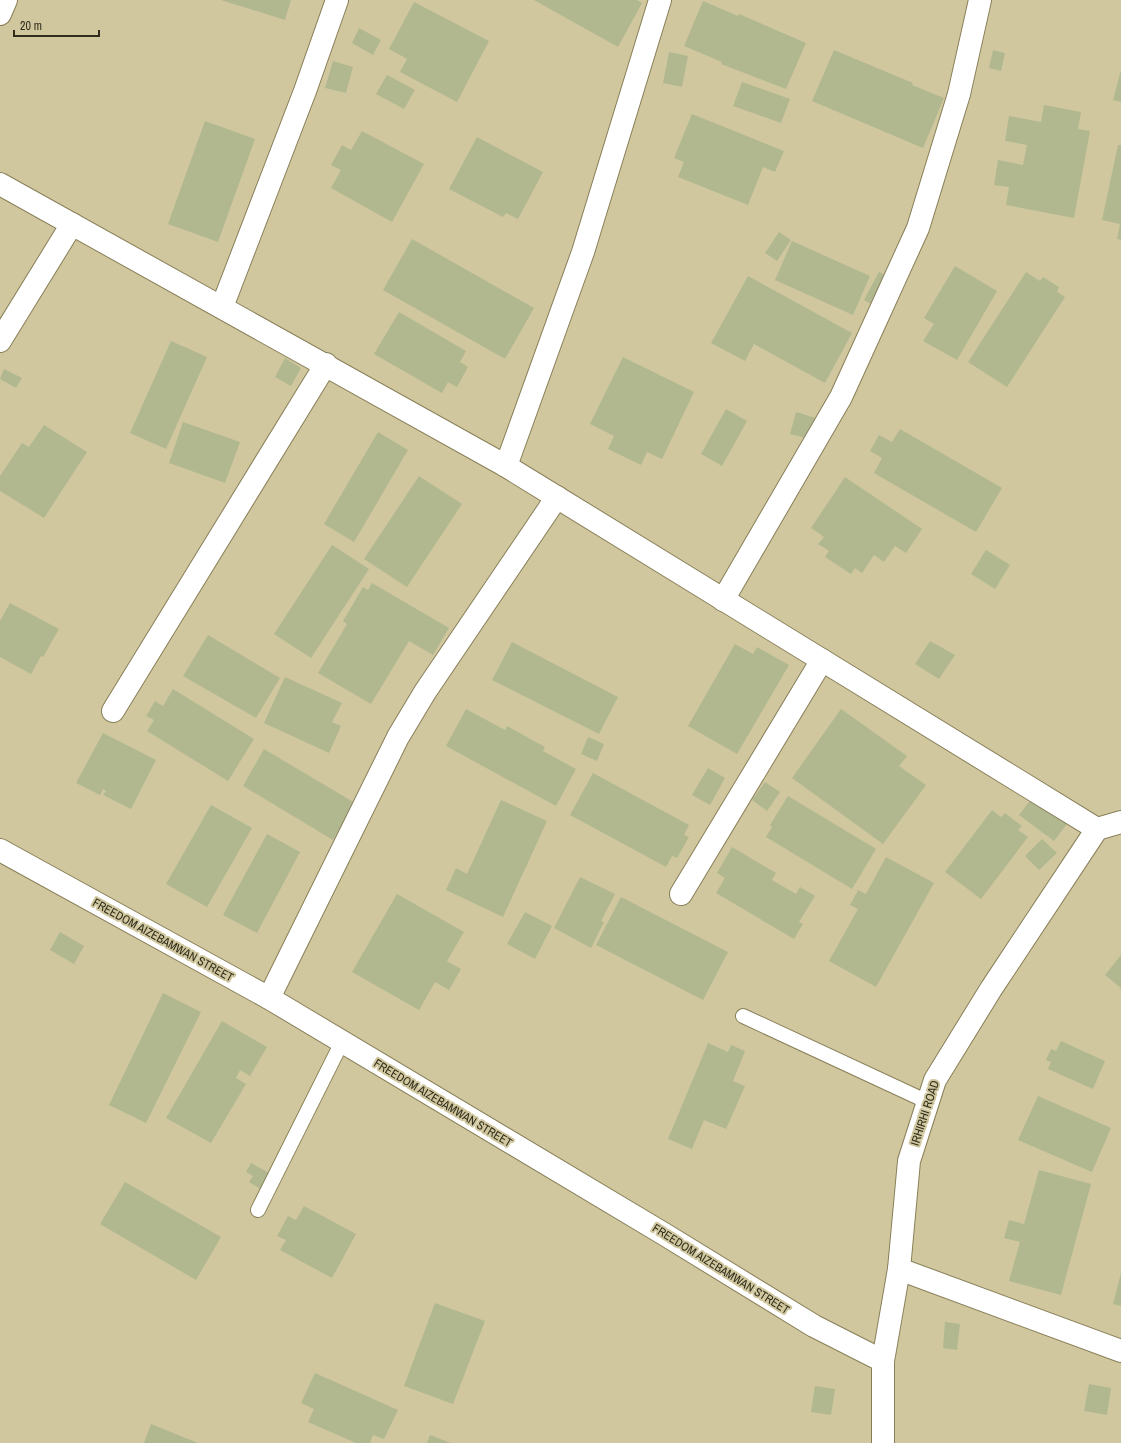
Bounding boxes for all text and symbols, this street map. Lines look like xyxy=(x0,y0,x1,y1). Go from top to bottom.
scale bar xyxy=(14,12,99,38)
text: 20 m xyxy=(20,18,42,34)
street label: FREEDOM AIZEBAMWAN STREET xyxy=(90,895,236,985)
street label: FREEDOM AIZEBAMWAN STREET xyxy=(371,1055,515,1151)
street label: IRHIRHI ROAD xyxy=(907,1078,943,1148)
street label: FREEDOM AIZEBAMWAN STREET xyxy=(649,1220,793,1318)

